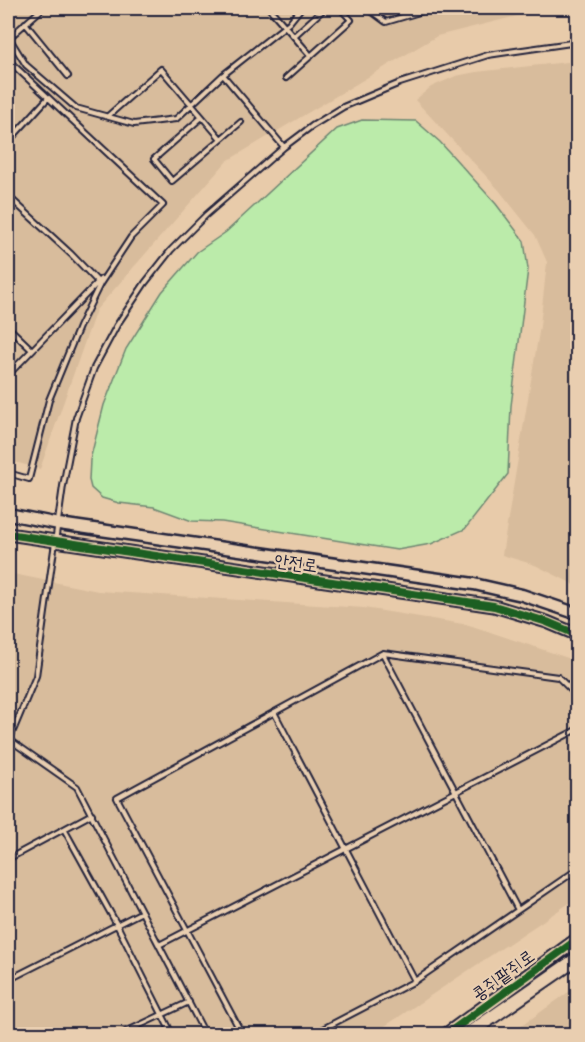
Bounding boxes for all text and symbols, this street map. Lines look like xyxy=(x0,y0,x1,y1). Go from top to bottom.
street label: 안전로 xyxy=(273,545,320,578)
street label: 콩쥐팥쥐로 xyxy=(465,942,539,1006)

